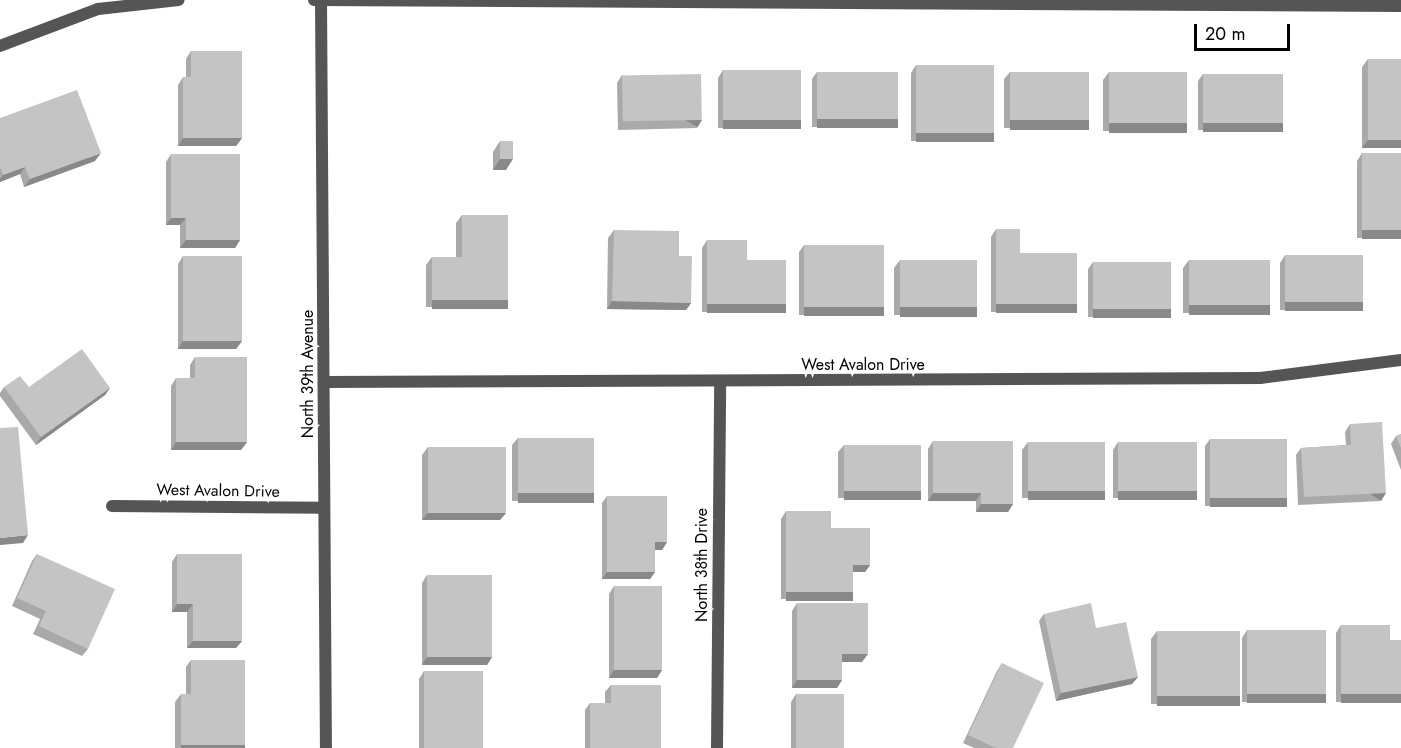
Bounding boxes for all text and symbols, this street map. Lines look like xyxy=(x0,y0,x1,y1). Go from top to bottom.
scale bar xyxy=(1197,12,1293,50)
text: 20 m xyxy=(1205,21,1245,47)
street label: North 39th Avenue xyxy=(298,310,318,438)
street label: West Avalon Drive xyxy=(801,355,925,375)
street label: West Avalon Drive xyxy=(156,480,280,502)
street label: North 38th Drive xyxy=(692,508,712,622)

